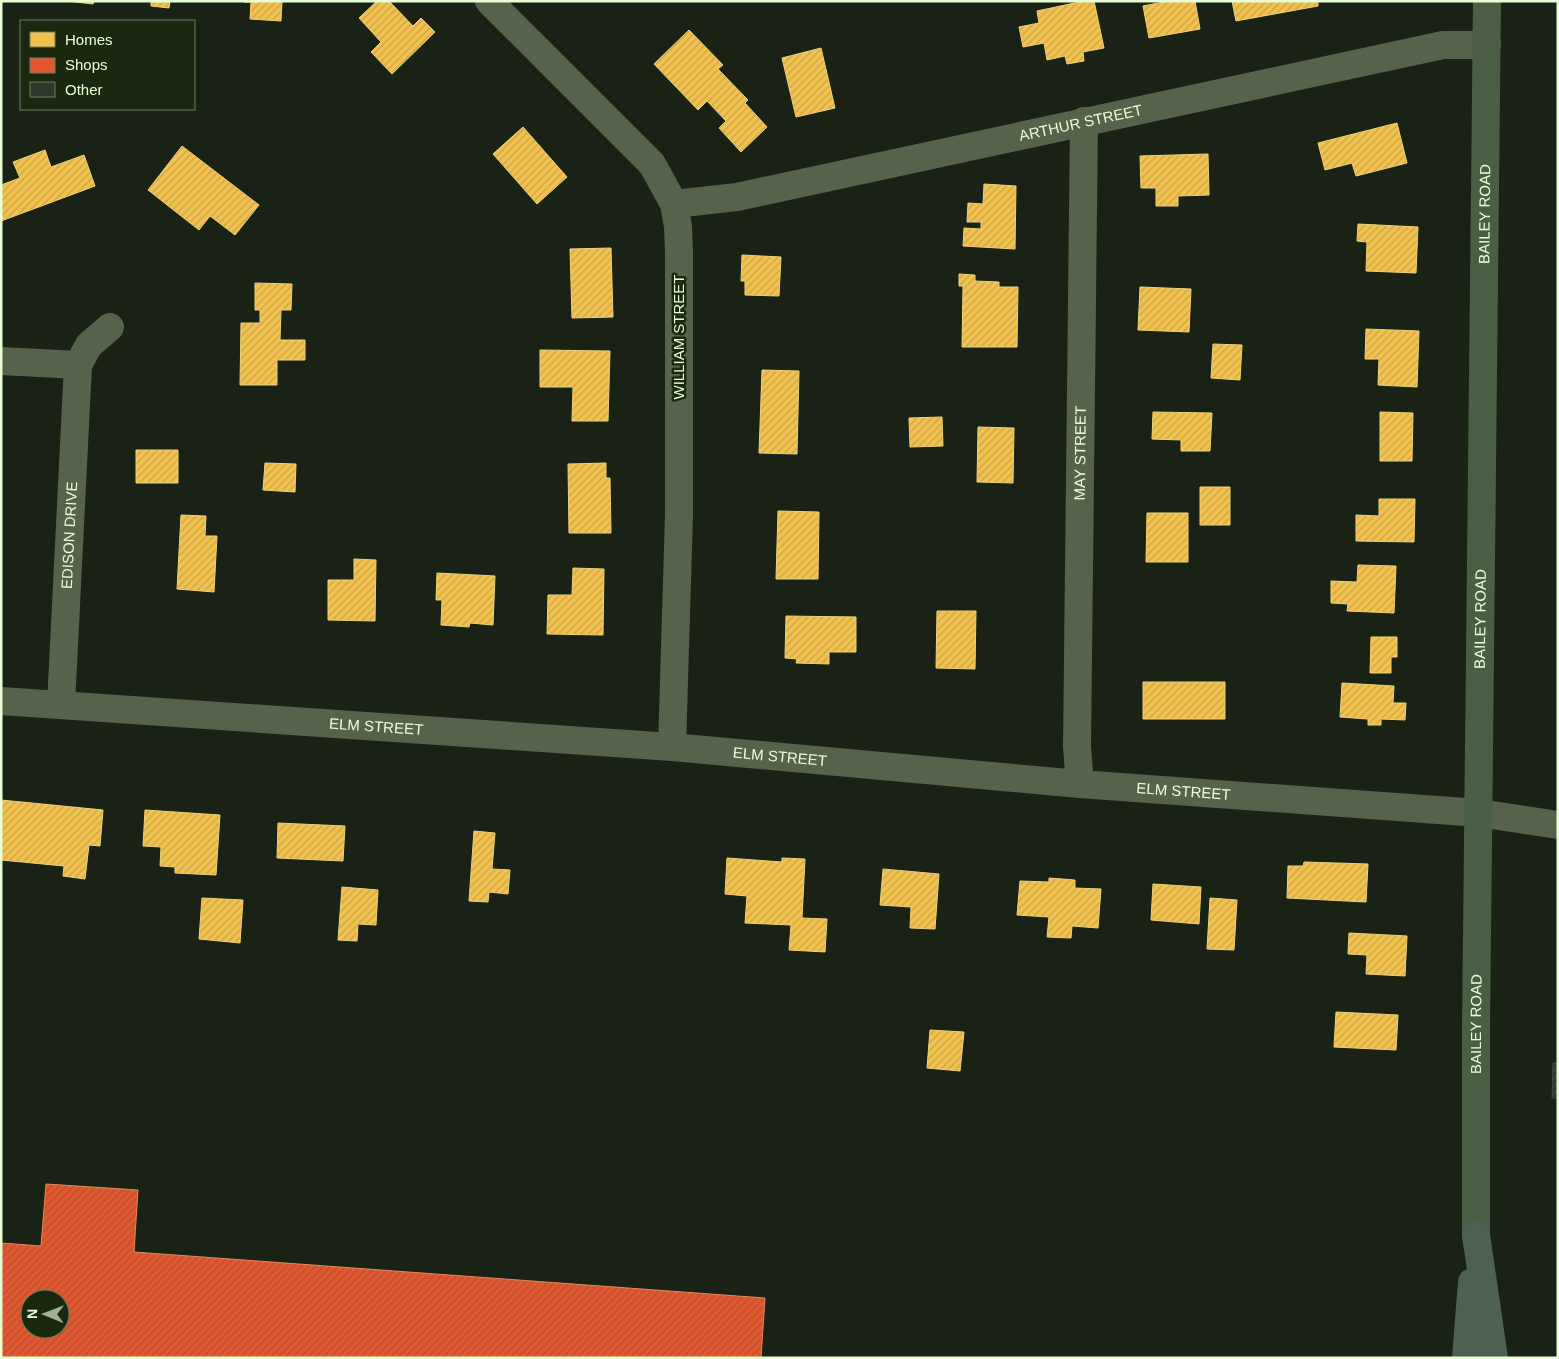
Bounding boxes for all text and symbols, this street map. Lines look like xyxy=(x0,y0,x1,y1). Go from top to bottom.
legend xyxy=(20,20,195,110)
text: Homes xyxy=(65,31,113,48)
text: Shops xyxy=(65,56,108,73)
text: Other xyxy=(65,81,103,98)
street label: ARTHUR STREET xyxy=(1017,101,1144,144)
street label: BAILEY ROAD xyxy=(1475,164,1493,264)
street label: WILLIAM STREET xyxy=(670,274,687,400)
street label: MAY STREET xyxy=(1071,406,1089,500)
street label: EDISON DRIVE xyxy=(58,481,80,589)
street label: BAILEY ROAD xyxy=(1471,569,1489,669)
street label: ELM STREET xyxy=(329,715,424,738)
street label: ELM STREET xyxy=(732,744,828,769)
street label: ELM STREET xyxy=(1136,779,1231,803)
street label: BAILEY ROAD xyxy=(1467,974,1485,1074)
north arrow xyxy=(20,1289,70,1339)
text: N xyxy=(24,1309,40,1319)

